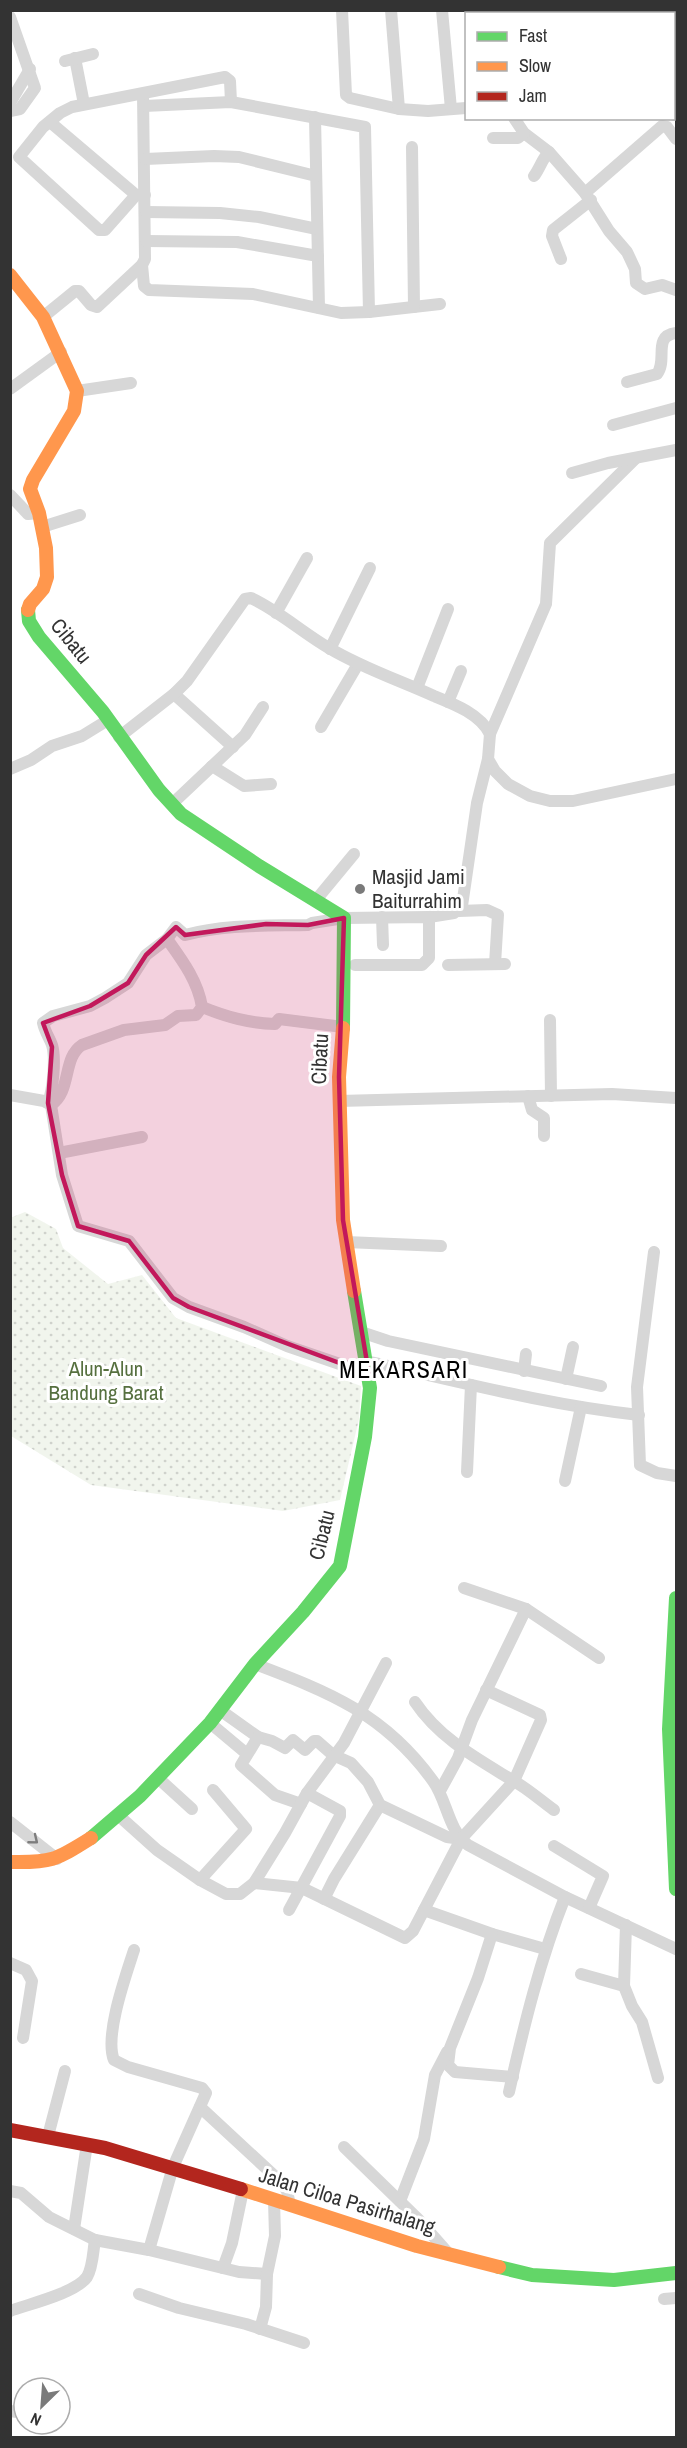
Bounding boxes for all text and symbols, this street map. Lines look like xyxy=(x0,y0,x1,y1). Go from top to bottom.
legend xyxy=(465,12,675,120)
text: Fast xyxy=(519,23,547,48)
text: Slow xyxy=(519,53,551,78)
text: Jam xyxy=(519,83,547,108)
street label: Cibatu xyxy=(44,612,99,670)
place label: Masjid Jami Baiturrahim xyxy=(372,862,465,915)
marker: Masjid Jami Baiturrahim xyxy=(353,882,367,896)
street label: Cibatu xyxy=(304,1033,335,1085)
district label: MEKARSARI xyxy=(339,1353,469,1385)
park label: Alun-Alun Bandung Barat xyxy=(49,1354,164,1407)
street label: Cibatu xyxy=(301,1507,342,1563)
one-way arrow xyxy=(27,1833,38,1844)
street label: Jalan Ciloa Pasirhalang xyxy=(255,2160,439,2241)
north arrow xyxy=(12,2376,72,2436)
text: N xyxy=(27,2408,45,2432)

